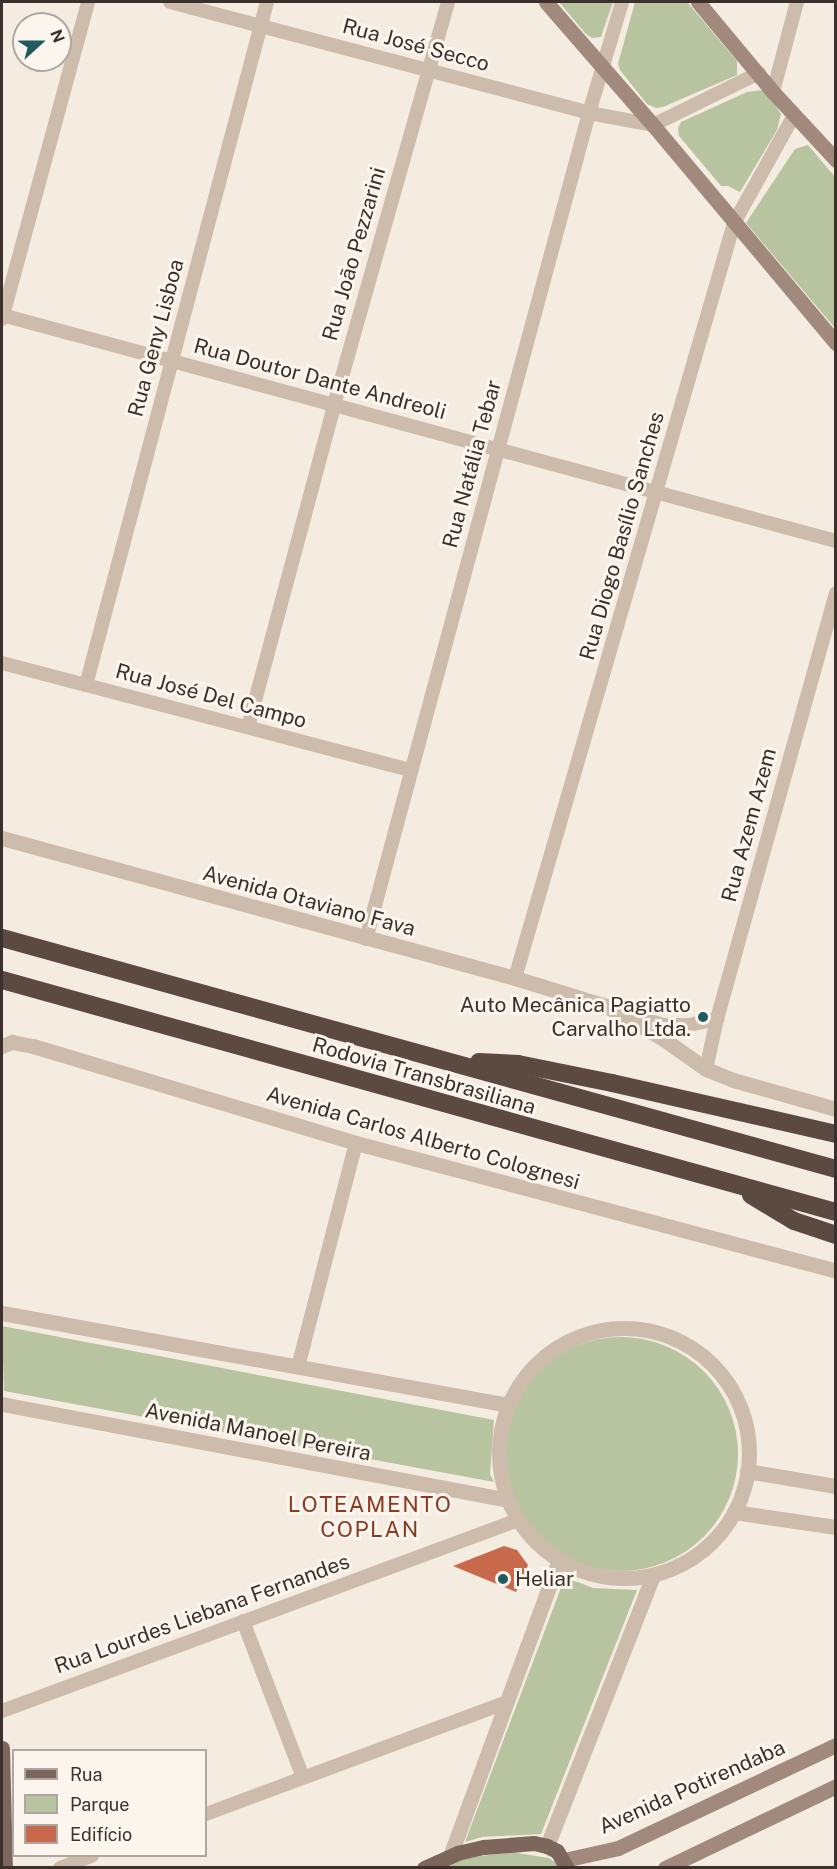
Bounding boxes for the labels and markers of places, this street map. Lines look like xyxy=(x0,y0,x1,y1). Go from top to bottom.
place label: Auto Mecânica Pagiatto Carvalho Ltda. xyxy=(460,992,691,1042)
marker: Auto Mecânica Pagiatto Carvalho Ltda. xyxy=(696,1010,710,1024)
place label: Heliar xyxy=(515,1566,574,1592)
marker: Heliar xyxy=(496,1572,510,1586)

